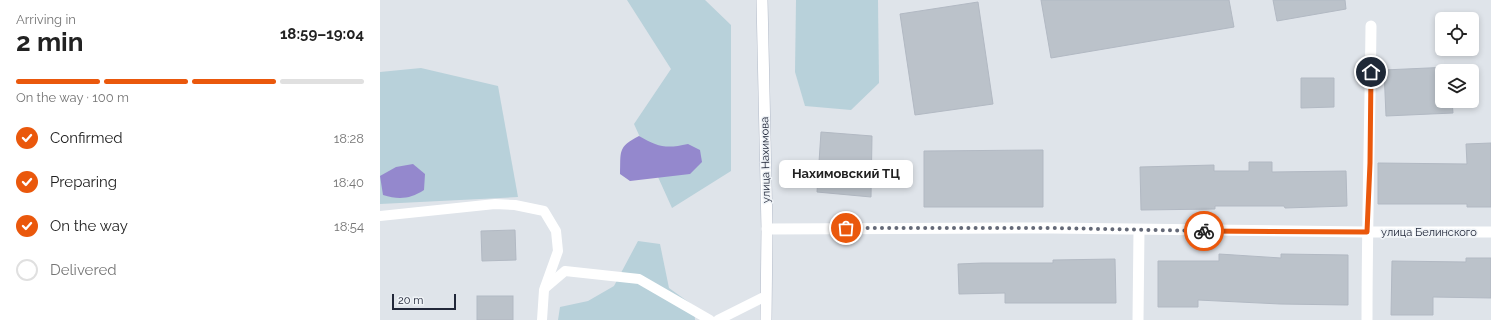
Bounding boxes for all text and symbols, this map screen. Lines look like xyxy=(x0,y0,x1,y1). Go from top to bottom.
text: Arriving in xyxy=(16,12,76,27)
map controls xyxy=(1435,12,1479,108)
button: locate xyxy=(1435,12,1479,56)
text: 18:59–19:04 xyxy=(280,25,364,43)
text: 2 min xyxy=(16,27,83,57)
pin xyxy=(1354,55,1388,89)
icon: home xyxy=(1360,61,1382,83)
button: layers xyxy=(1435,64,1479,108)
text: On the way · 100 m xyxy=(16,90,129,105)
street label: улица Нахимова xyxy=(758,117,773,203)
icon: check xyxy=(16,127,38,149)
text: Confirmed xyxy=(50,129,123,147)
text: 18:28 xyxy=(334,131,364,146)
callout: Нахимовский ТЦ xyxy=(779,160,913,188)
text: Нахимовский ТЦ xyxy=(792,166,900,181)
icon: check xyxy=(16,171,38,193)
text: Preparing xyxy=(50,173,117,191)
text: 18:40 xyxy=(333,175,364,190)
pin xyxy=(829,211,863,245)
courier xyxy=(1184,211,1224,251)
icon: check xyxy=(16,215,38,237)
text: On the way xyxy=(50,217,128,235)
icon: bag xyxy=(835,217,857,239)
text: 18:54 xyxy=(334,219,364,234)
icon: bike xyxy=(1193,220,1215,242)
street label: улица Белинского xyxy=(1381,226,1477,239)
text: Delivered xyxy=(50,261,117,279)
scale bar xyxy=(392,292,456,311)
text: 20 m xyxy=(398,294,423,307)

